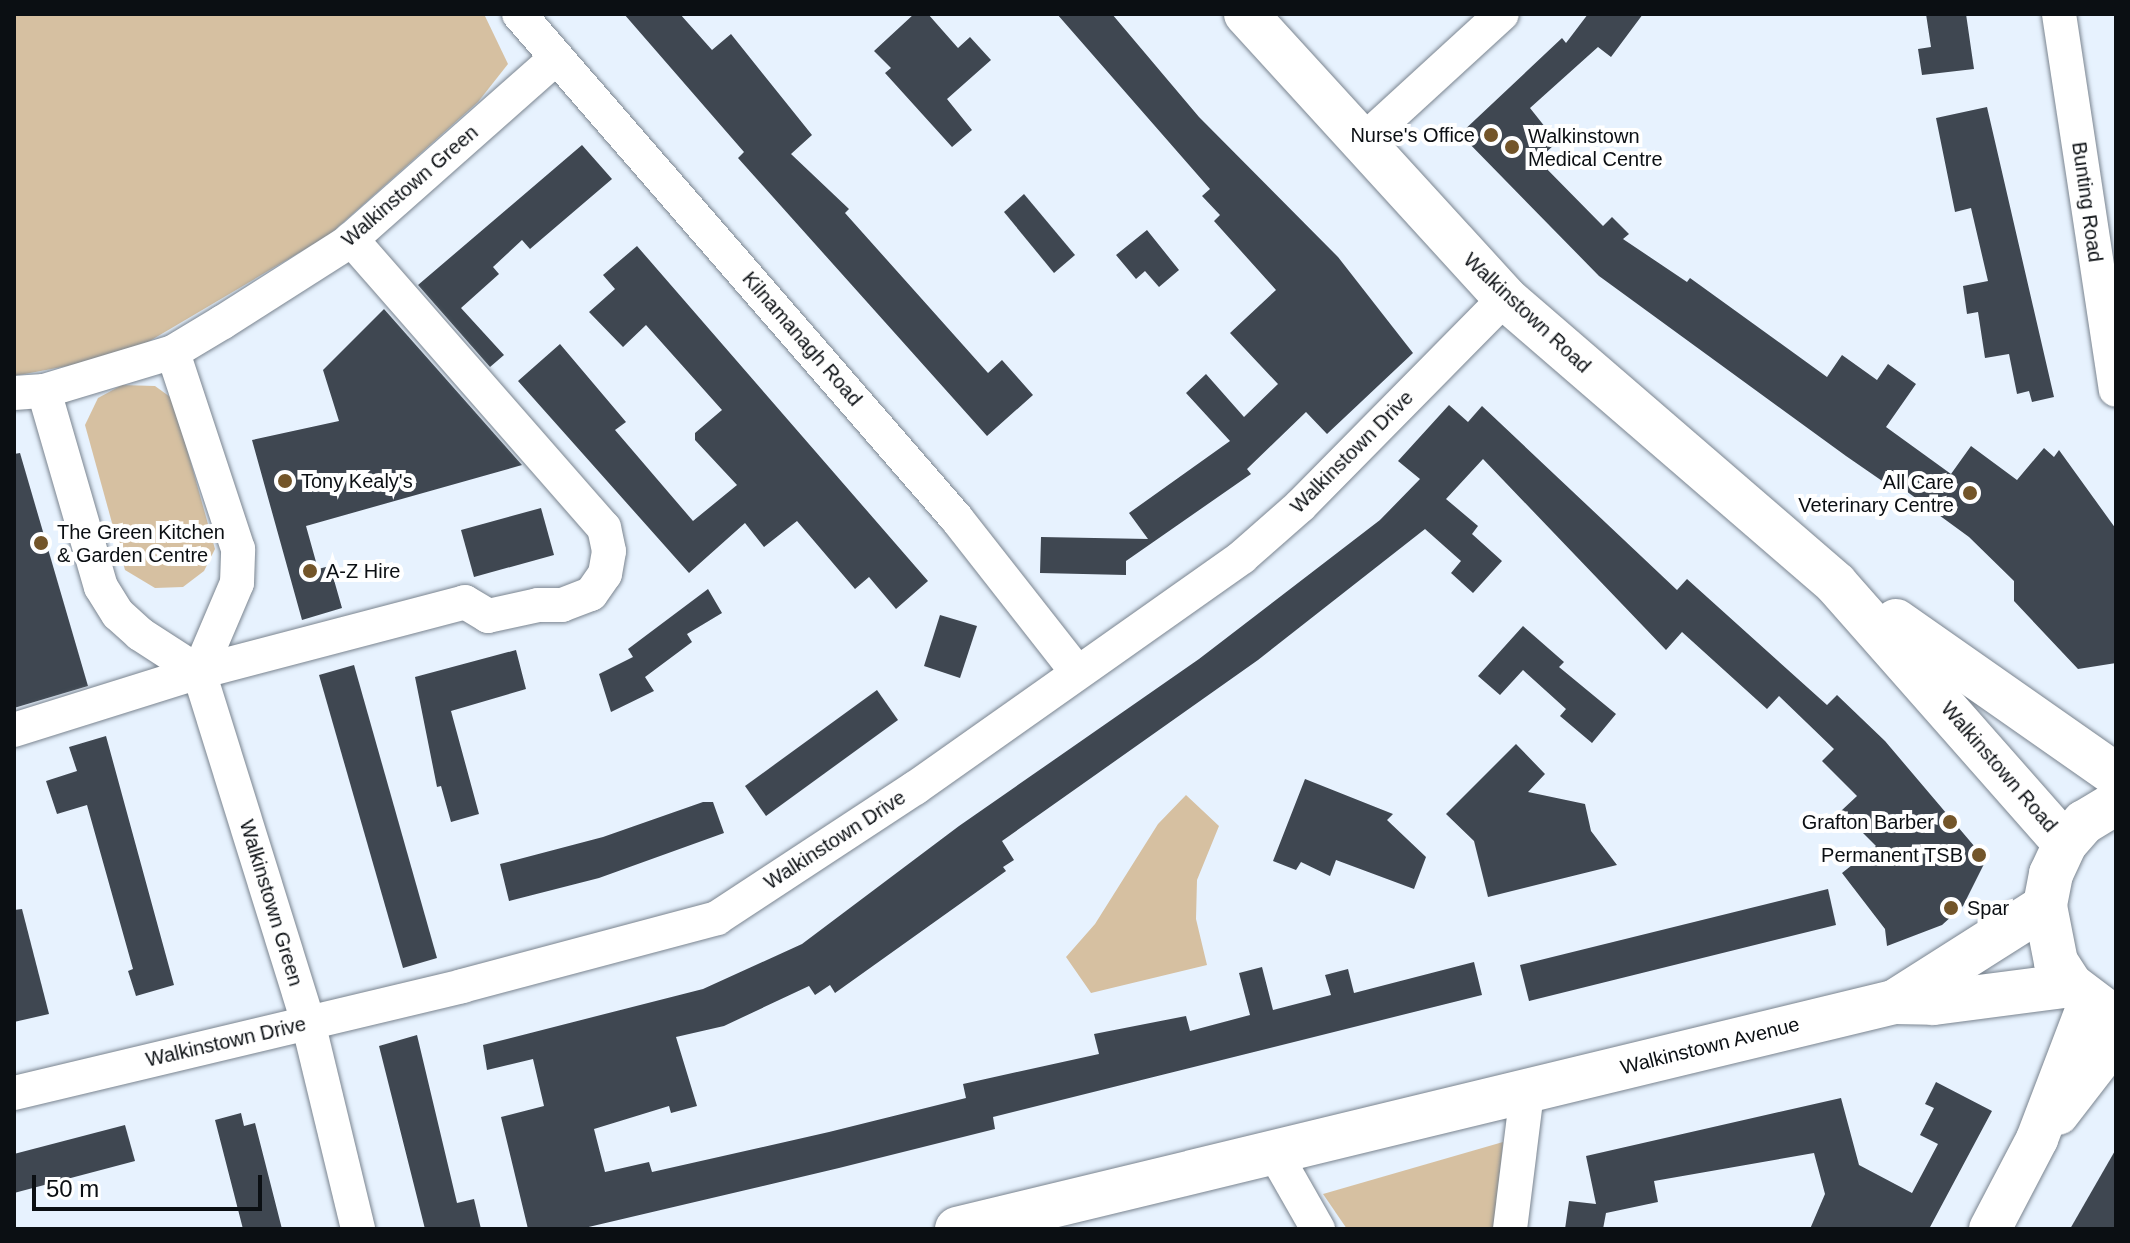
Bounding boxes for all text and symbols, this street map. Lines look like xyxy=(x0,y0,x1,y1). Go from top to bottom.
street label: Walkinstown Green xyxy=(337,120,483,252)
place label: Nurse's Office xyxy=(1350,123,1475,147)
place label: Walkinstown Medical Centre xyxy=(1528,124,1663,171)
marker: Nurse's Office xyxy=(1482,126,1500,144)
marker: Walkinstown Medical Centre xyxy=(1503,138,1521,156)
street label: Bunting Road xyxy=(2067,140,2107,264)
street label: Walkinstown Road xyxy=(1459,248,1595,378)
street label: Kilnamanagh Road xyxy=(737,267,867,411)
street label: Walkinstown Drive xyxy=(1286,386,1418,518)
place label: Tony Kealy's xyxy=(301,469,413,493)
place label: All Care Veterinary Centre xyxy=(1798,470,1954,517)
marker: Tony Kealy's xyxy=(276,472,294,490)
marker: All Care Veterinary Centre xyxy=(1961,484,1979,502)
place label: The Green Kitchen & Garden Centre xyxy=(57,520,225,567)
marker: The Green Kitchen & Garden Centre xyxy=(32,534,50,552)
place label: A-Z Hire xyxy=(326,559,400,583)
marker: A-Z Hire xyxy=(301,562,319,580)
street label: Walkinstown Road xyxy=(1936,697,2062,837)
street label: Walkinstown Drive xyxy=(760,785,910,895)
place label: Grafton Barber xyxy=(1802,810,1934,834)
marker: Grafton Barber xyxy=(1941,813,1959,831)
street label: Walkinstown Green xyxy=(234,817,308,989)
place label: Permanent TSB xyxy=(1821,843,1963,867)
marker: Permanent TSB xyxy=(1970,846,1988,864)
place label: Spar xyxy=(1967,896,2009,920)
marker: Spar xyxy=(1942,899,1960,917)
street label: Walkinstown Drive xyxy=(144,1012,308,1072)
street label: Walkinstown Avenue xyxy=(1618,1012,1802,1080)
scale bar xyxy=(36,1159,266,1209)
text: 50 m xyxy=(46,1175,99,1202)

